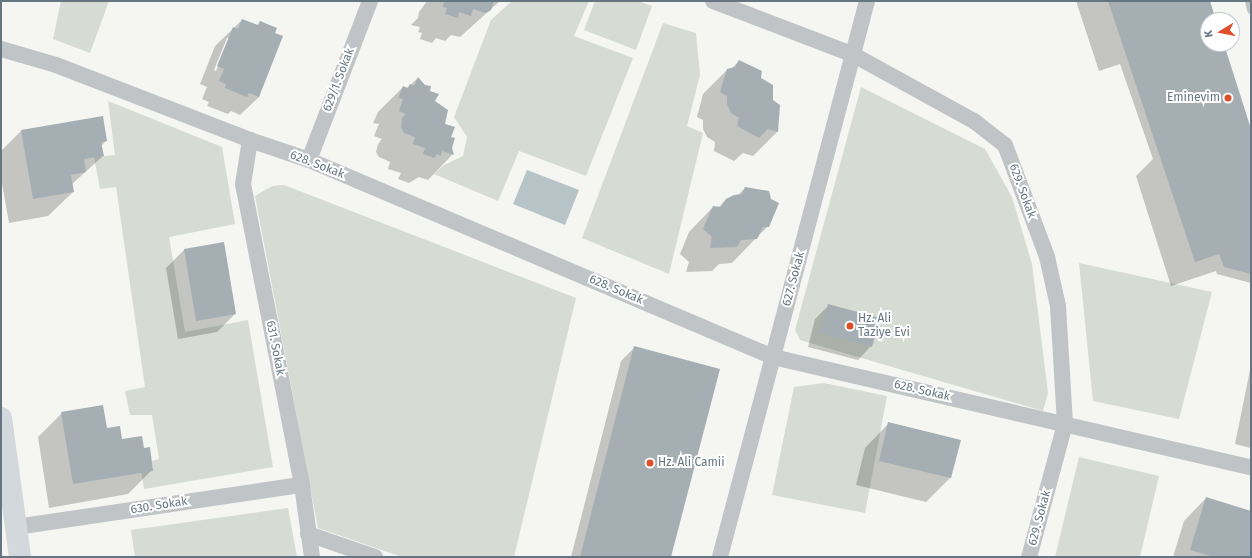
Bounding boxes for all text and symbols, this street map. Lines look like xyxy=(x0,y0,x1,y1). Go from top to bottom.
north arrow xyxy=(1200,12,1240,52)
text: K xyxy=(1202,29,1216,39)
street label: 629/1. Sokak xyxy=(320,46,358,114)
place label: Eminevim xyxy=(1167,91,1220,105)
marker: Eminevim xyxy=(1223,93,1233,103)
street label: 628. Sokak xyxy=(288,148,346,182)
street label: 629. Sokak xyxy=(1006,162,1038,220)
street label: 627. Sokak xyxy=(780,250,808,308)
street label: 628. Sokak xyxy=(587,272,645,308)
place label: Hz. Ali Taziye Evi xyxy=(858,312,910,340)
street label: 631. Sokak xyxy=(263,319,287,377)
marker: Hz. Ali Taziye Evi xyxy=(845,321,855,331)
street label: 628. Sokak xyxy=(893,378,951,404)
place label: Hz. Ali Camii xyxy=(658,456,725,470)
marker: Hz. Ali Camii xyxy=(645,458,655,468)
street label: 629. Sokak xyxy=(1026,489,1054,547)
street label: 630. Sokak xyxy=(130,494,188,518)

